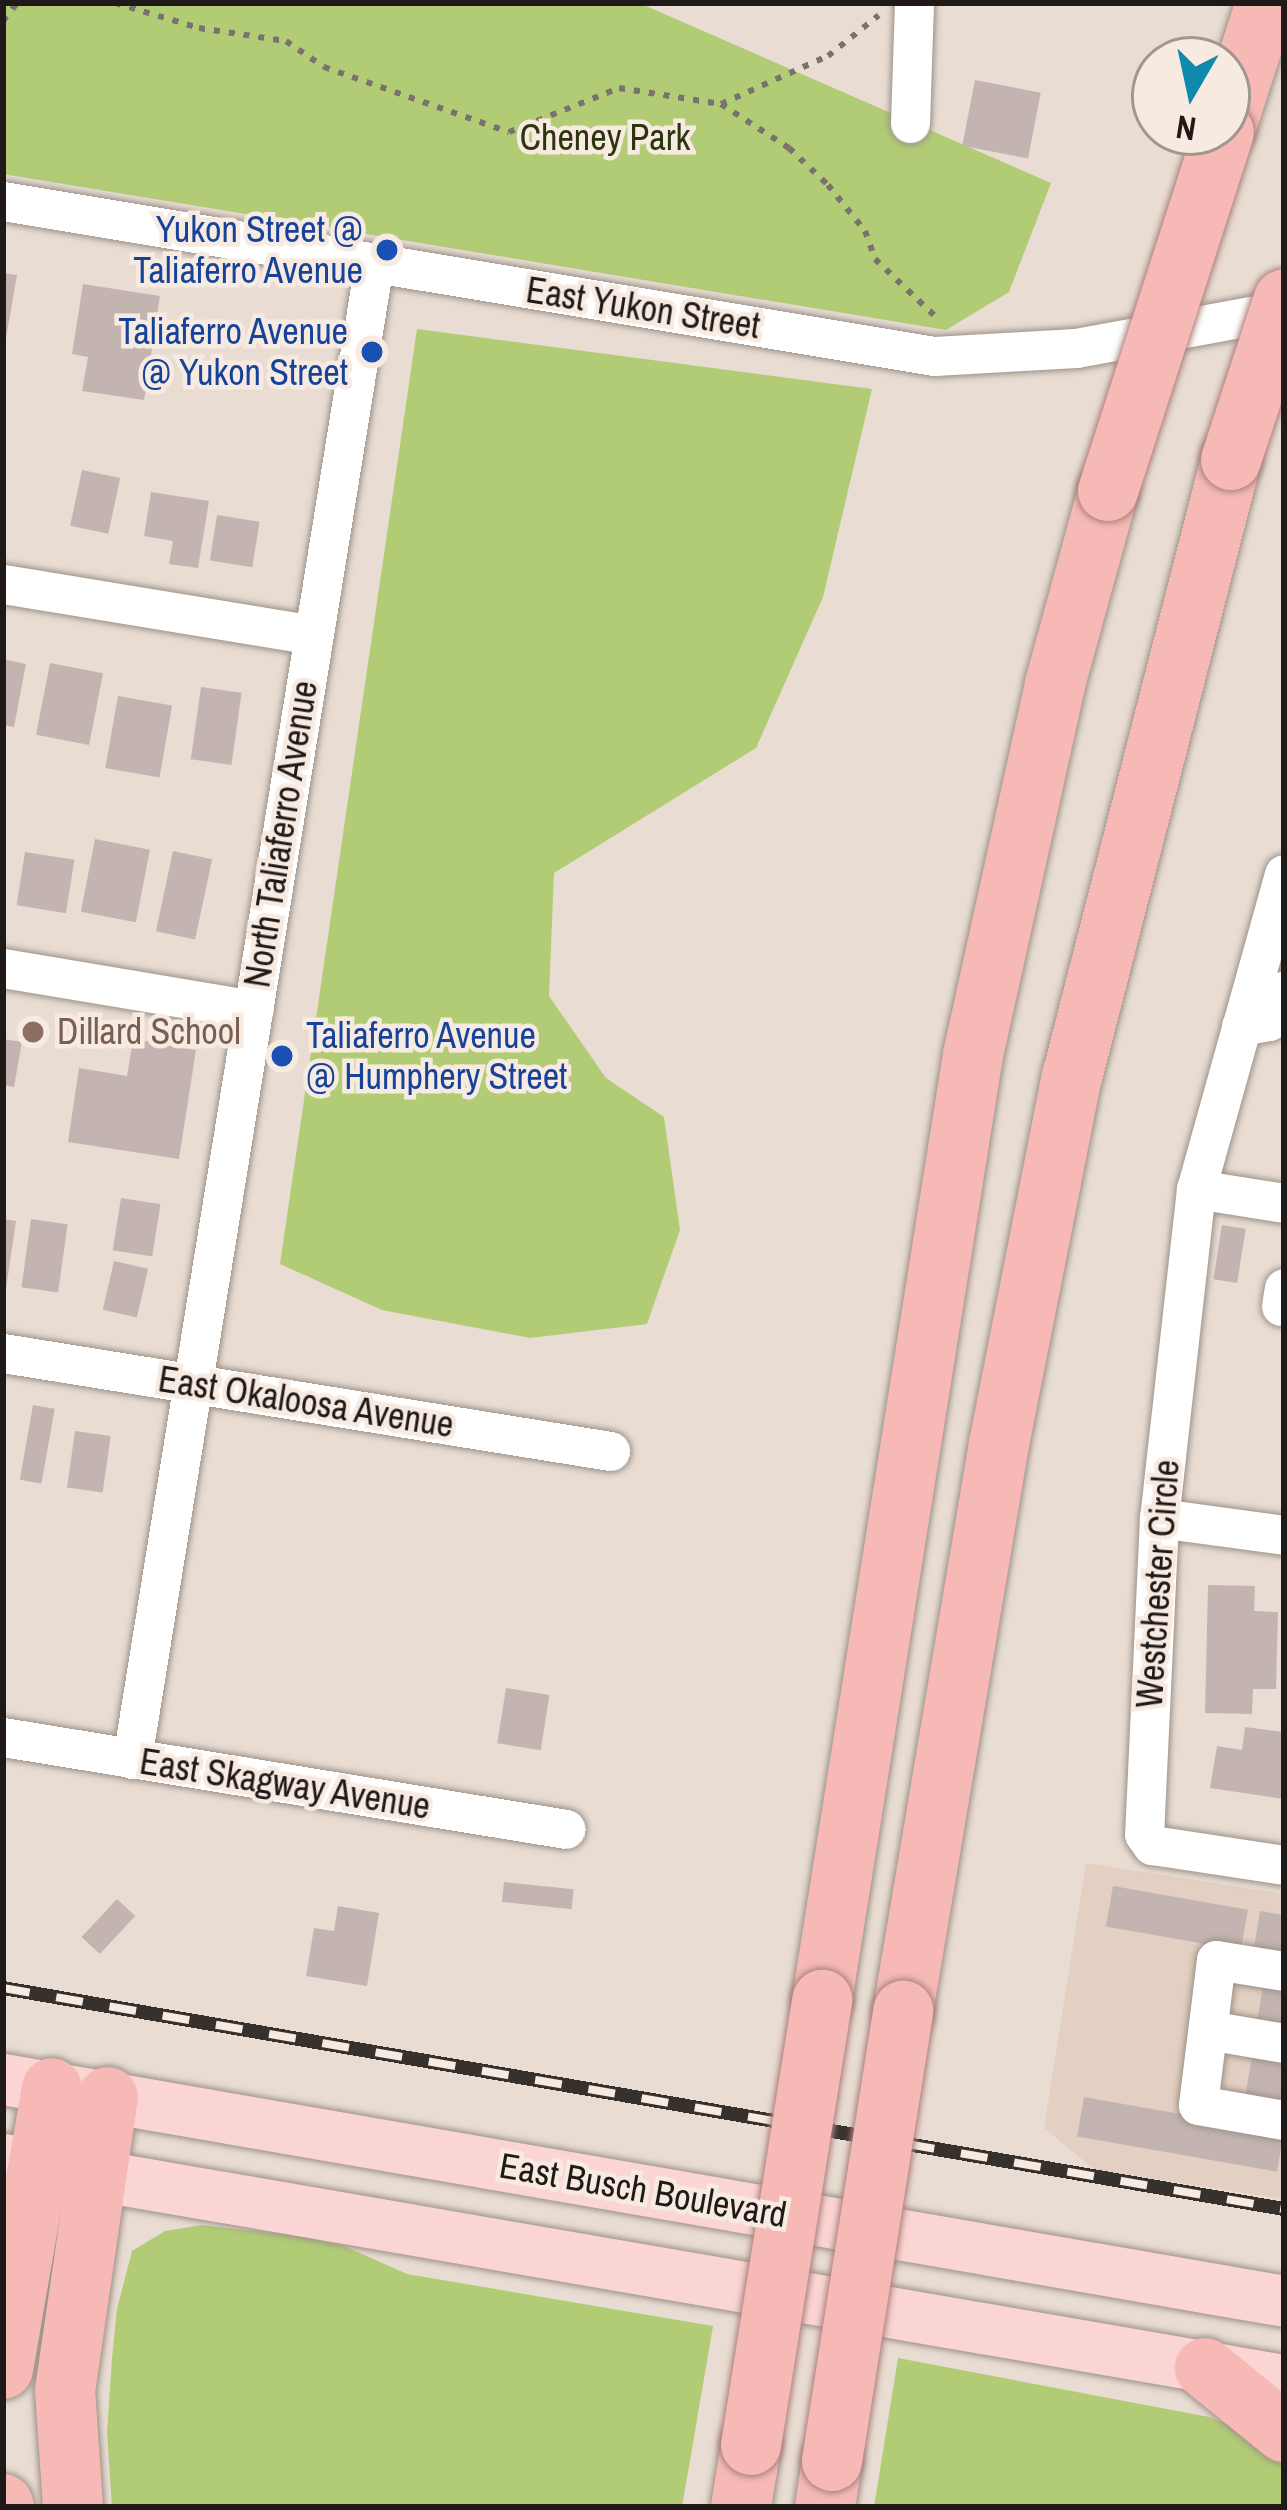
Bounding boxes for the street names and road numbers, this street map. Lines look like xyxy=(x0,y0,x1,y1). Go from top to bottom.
street label: East Yukon Street xyxy=(523,268,763,348)
street label: North Taliaferro Avenue xyxy=(235,677,327,991)
street label: East Okaloosa Avenue xyxy=(155,1357,457,1447)
street label: Westchester Circle xyxy=(1128,1458,1188,1710)
street label: East Skagway Avenue xyxy=(136,1740,434,1828)
street label: East Busch Boulevard xyxy=(496,2144,790,2236)

